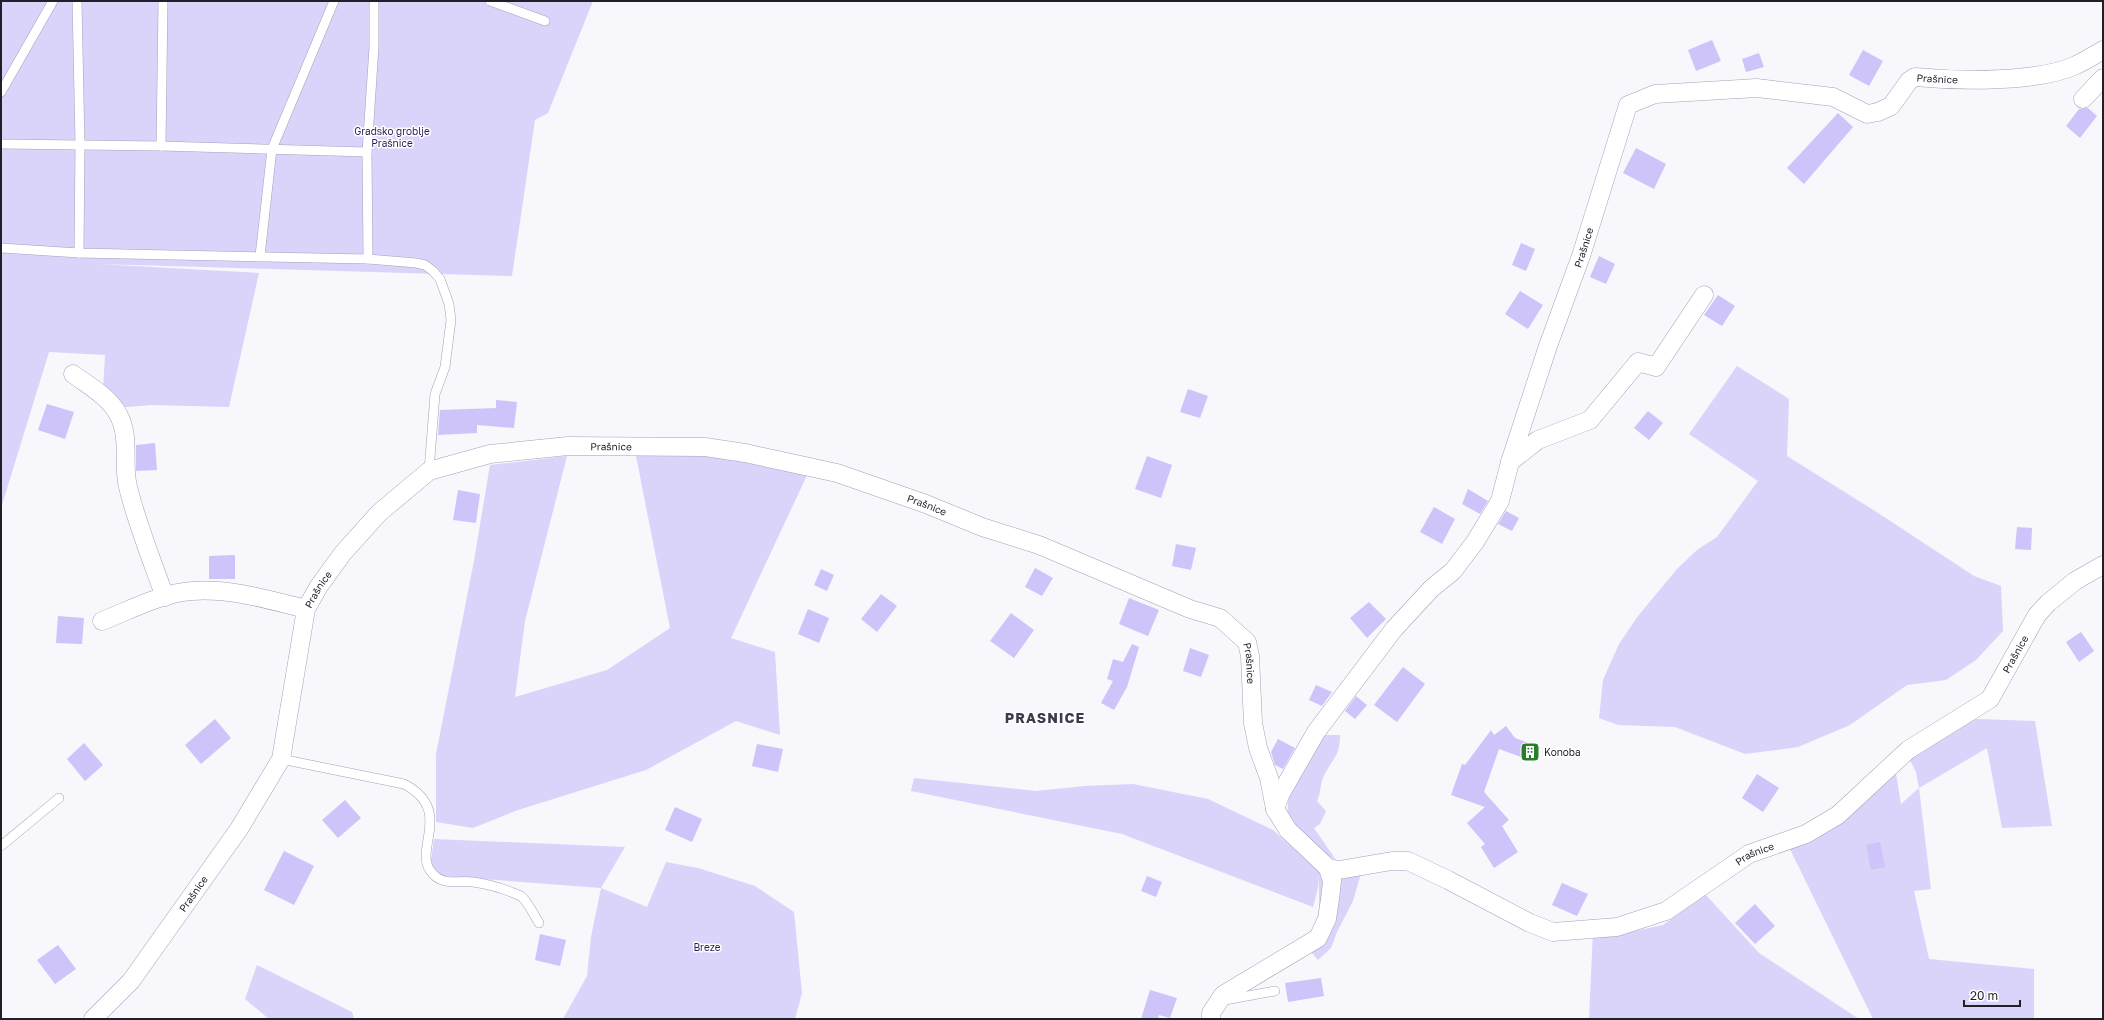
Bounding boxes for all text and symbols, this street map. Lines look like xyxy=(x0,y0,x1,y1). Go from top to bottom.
street label: Prašnice xyxy=(1916,71,1958,86)
park label: Gradsko groblje Prašnice xyxy=(354,125,430,149)
street label: Prašnice xyxy=(1571,226,1596,269)
street label: Prašnice xyxy=(590,440,632,452)
street label: Prašnice xyxy=(906,492,949,518)
street label: Prašnice xyxy=(302,568,334,610)
street label: Prašnice xyxy=(2000,633,2031,675)
street label: Prašnice xyxy=(1241,641,1257,684)
district label: PRASNICE xyxy=(1005,709,1085,726)
building icon: Konoba xyxy=(1519,741,1541,763)
place label: Konoba xyxy=(1544,746,1581,758)
street label: Prašnice xyxy=(1733,840,1776,868)
street label: Prašnice xyxy=(176,873,210,914)
park label: Breze xyxy=(693,941,721,953)
scale bar xyxy=(1964,982,2020,1008)
text: 20 m xyxy=(1970,988,1998,1003)

